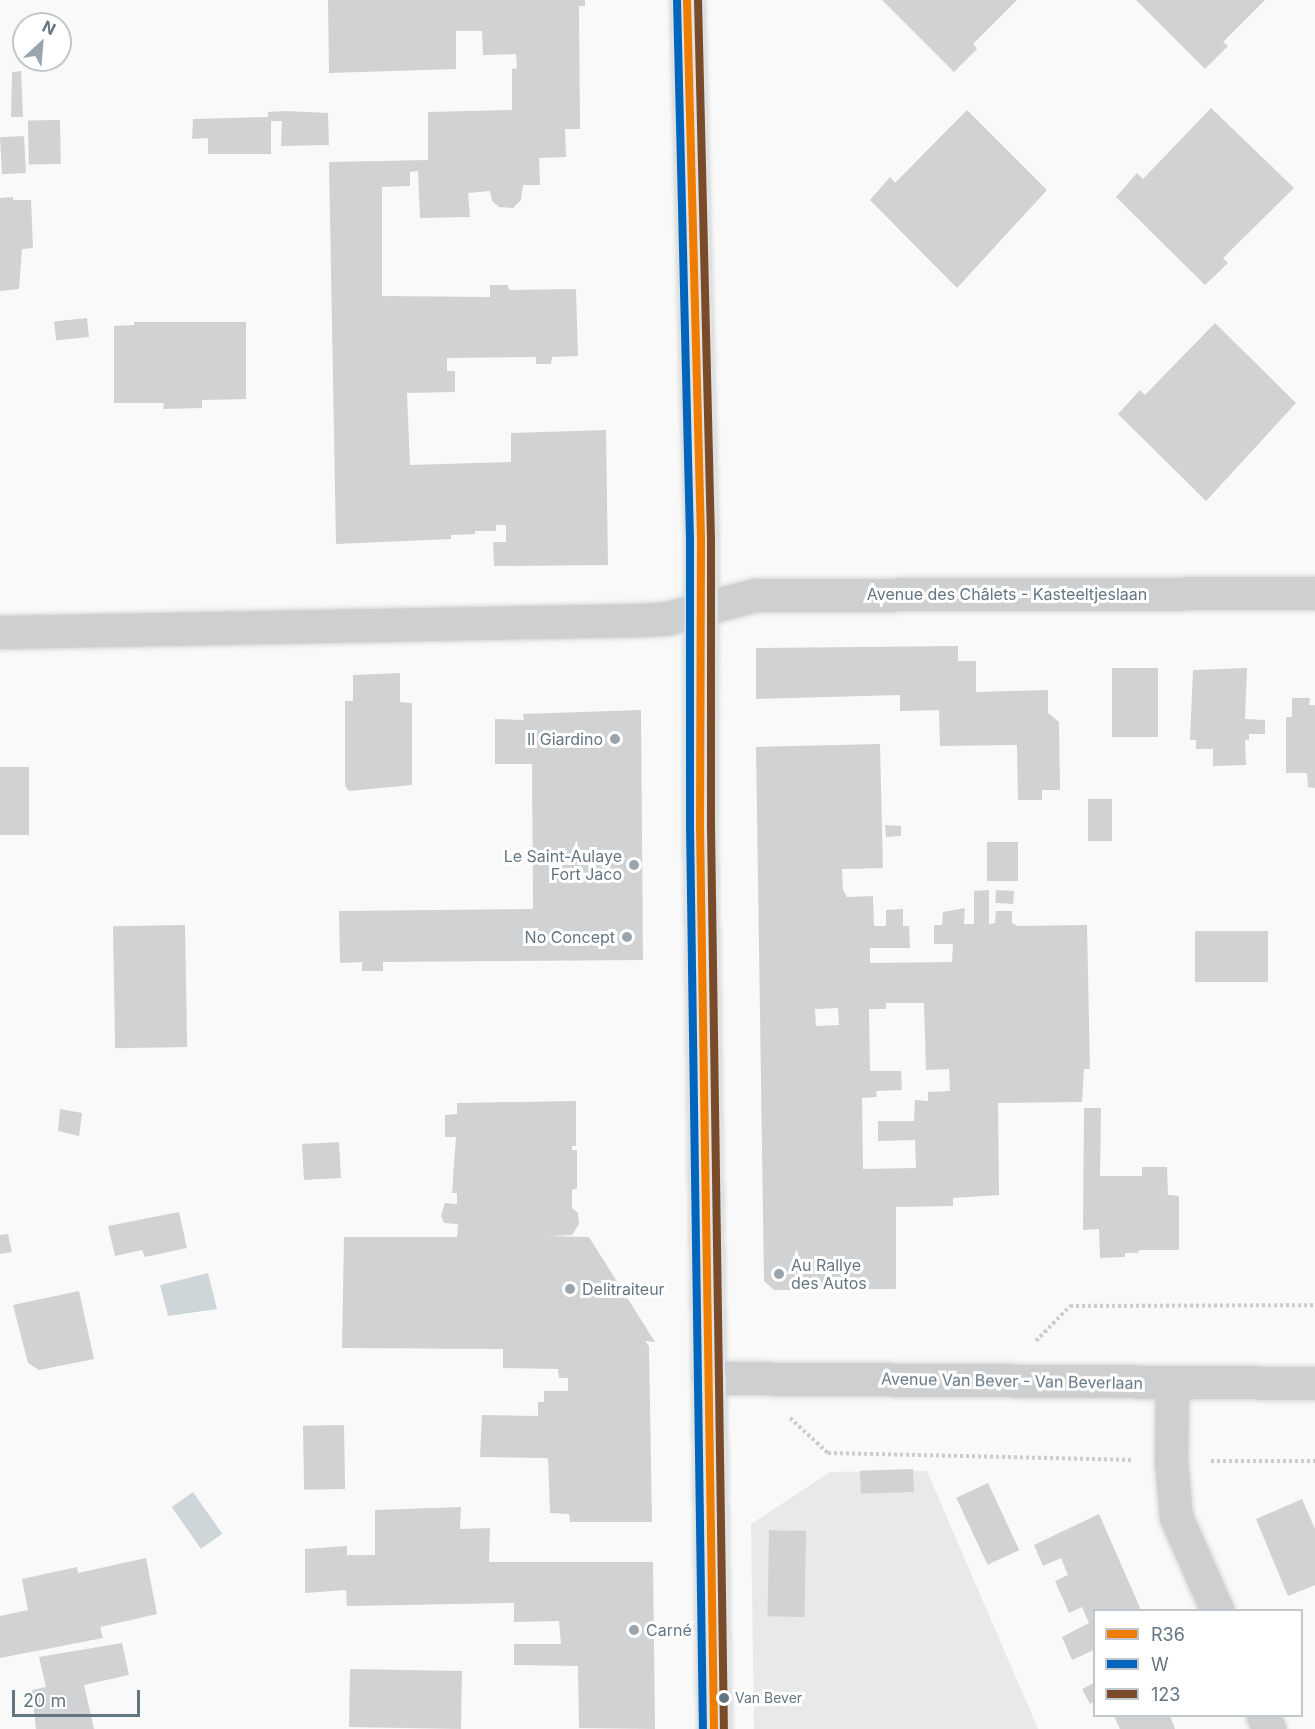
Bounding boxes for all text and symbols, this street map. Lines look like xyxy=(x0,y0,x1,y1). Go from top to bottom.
north arrow xyxy=(12,12,72,72)
text: N xyxy=(39,16,59,39)
street label: Avenue des Châlets - Kasteeltjeslaan xyxy=(867,584,1147,604)
place label: Il Giardino xyxy=(527,729,603,749)
marker: Il Giardino xyxy=(608,732,622,746)
place label: Le Saint-Aulaye Fort Jaco xyxy=(504,846,622,884)
marker: Le Saint-Aulaye Fort Jaco xyxy=(627,858,641,872)
place label: No Concept xyxy=(525,927,615,947)
marker: No Concept xyxy=(620,930,634,944)
place label: Au Rallye des Autos xyxy=(791,1255,867,1293)
marker: Au Rallye des Autos xyxy=(772,1267,786,1281)
place label: Delitraiteur xyxy=(582,1279,665,1299)
marker: Delitraiteur xyxy=(563,1282,577,1296)
street label: Avenue Van Bever - Van Beverlaan xyxy=(881,1369,1143,1393)
legend xyxy=(1093,1609,1303,1717)
place label: Carné xyxy=(646,1620,692,1640)
marker: Carné xyxy=(627,1623,641,1637)
text: R36 xyxy=(1151,1624,1185,1645)
text: W xyxy=(1151,1654,1169,1675)
scale bar xyxy=(15,1678,142,1716)
text: 123 xyxy=(1151,1684,1180,1705)
text: 20 m xyxy=(23,1690,66,1711)
place label: Van Bever xyxy=(735,1690,802,1706)
marker: Van Bever xyxy=(718,1692,730,1704)

